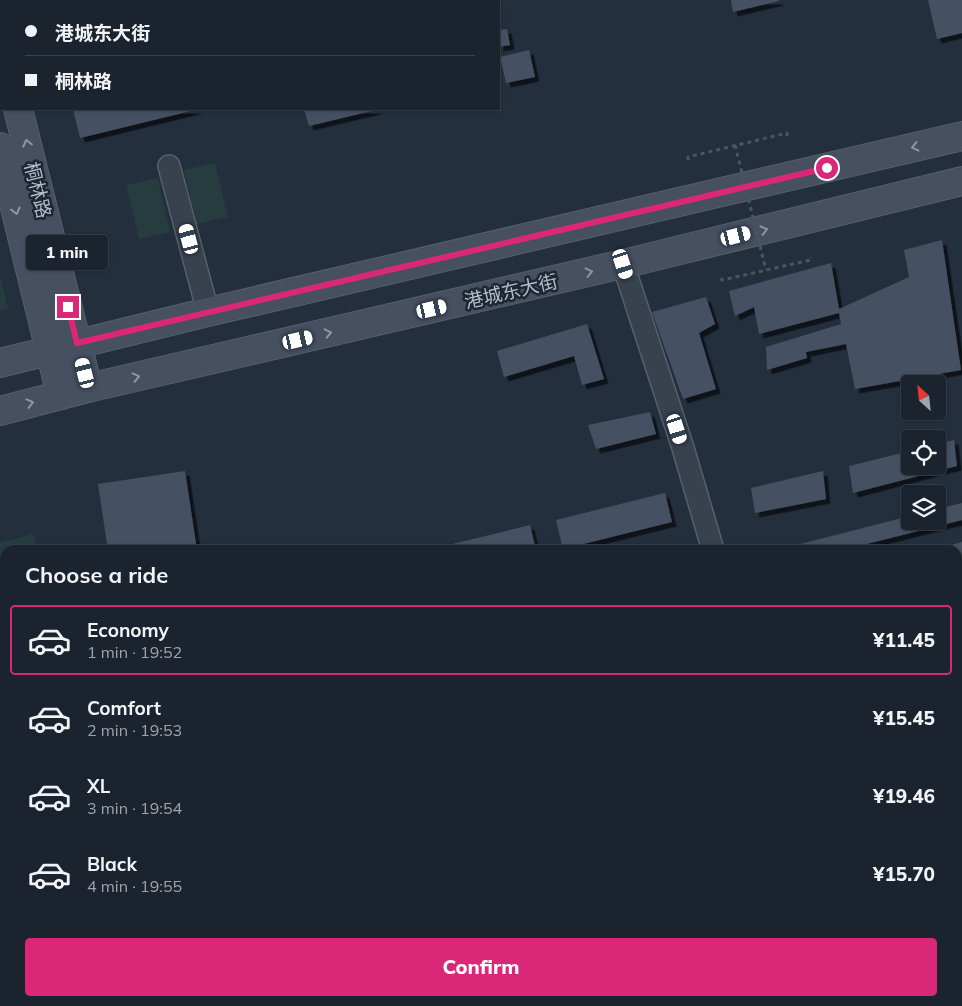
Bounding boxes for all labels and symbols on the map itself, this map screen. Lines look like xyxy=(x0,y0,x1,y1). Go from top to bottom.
one-way arrow xyxy=(22,140,32,148)
one-way arrow xyxy=(910,141,919,152)
route start xyxy=(816,157,838,179)
street label: 桐林路 xyxy=(19,159,57,221)
one-way arrow xyxy=(10,207,21,216)
car xyxy=(177,223,200,255)
car xyxy=(719,225,752,247)
one-way arrow xyxy=(759,225,768,236)
callout: 1 min xyxy=(27,234,109,270)
car xyxy=(611,247,634,281)
one-way arrow xyxy=(584,267,593,278)
street label: 港城东大街 xyxy=(462,269,560,313)
route end xyxy=(57,296,79,318)
car xyxy=(415,298,448,320)
one-way arrow xyxy=(324,328,333,339)
car xyxy=(281,329,314,351)
car xyxy=(74,357,95,389)
one-way arrow xyxy=(131,372,140,383)
north arrow xyxy=(901,375,946,420)
one-way arrow xyxy=(26,398,35,409)
car xyxy=(665,412,688,446)

